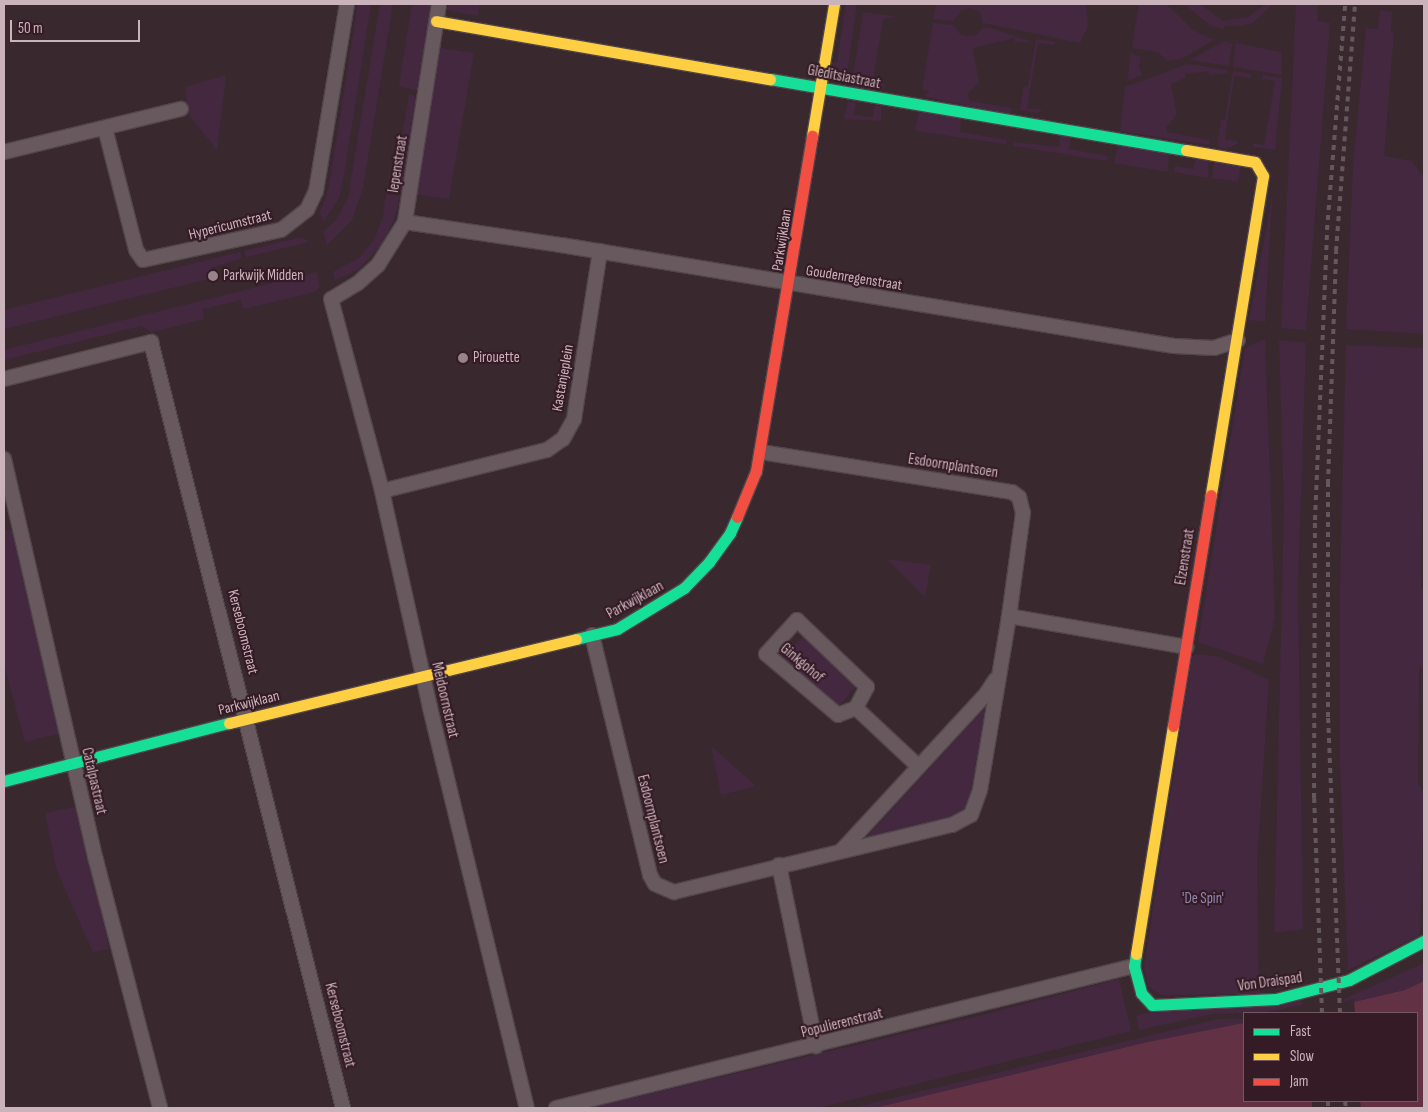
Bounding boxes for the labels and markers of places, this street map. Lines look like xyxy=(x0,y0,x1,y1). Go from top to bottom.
place label: Parkwijk Midden xyxy=(223,267,304,285)
marker: Parkwijk Midden xyxy=(207,270,219,282)
place label: Pirouette xyxy=(473,349,520,367)
marker: Pirouette xyxy=(457,352,469,364)

